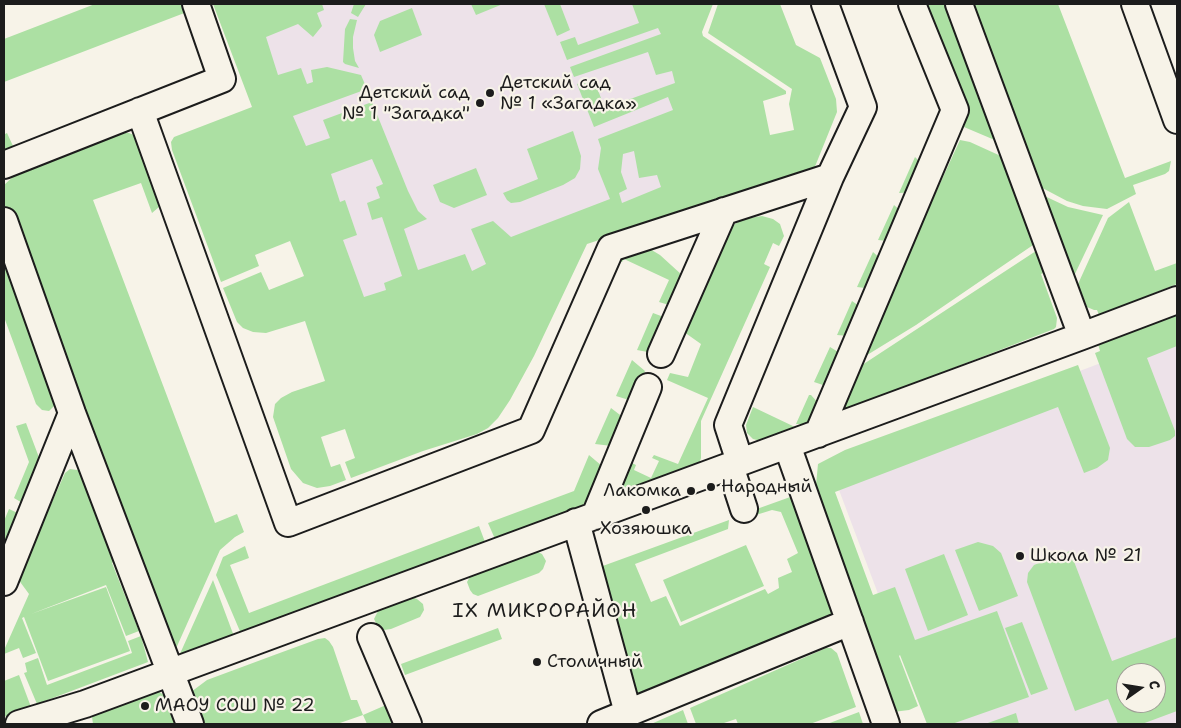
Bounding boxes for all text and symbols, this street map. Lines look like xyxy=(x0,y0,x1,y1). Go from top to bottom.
place label: Детский сад № 1 «Загадка» xyxy=(500,72,637,115)
place label: Детский сад № 1 "Загадка" xyxy=(342,82,470,125)
marker: Детский сад № 1 «Загадка» xyxy=(484,87,496,99)
marker: Детский сад № 1 "Загадка" xyxy=(474,97,486,109)
place label: Народный xyxy=(721,476,812,498)
place label: Лакомка xyxy=(603,480,681,502)
marker: Народный xyxy=(705,481,717,493)
marker: Лакомка xyxy=(685,485,697,497)
marker: Хозяюшка xyxy=(640,504,652,516)
place label: Хозяюшка xyxy=(600,518,692,540)
place label: Школа № 21 xyxy=(1030,545,1142,567)
marker: Школа № 21 xyxy=(1014,550,1026,562)
district label: IX МИКРОРАЙОН xyxy=(451,600,639,624)
place label: Столичный xyxy=(547,651,643,673)
marker: Столичный xyxy=(531,656,543,668)
north arrow xyxy=(1116,663,1166,713)
text: С xyxy=(1145,679,1164,691)
place label: МАОУ СОШ № 22 xyxy=(155,695,315,717)
marker: МАОУ СОШ № 22 xyxy=(139,700,151,712)

